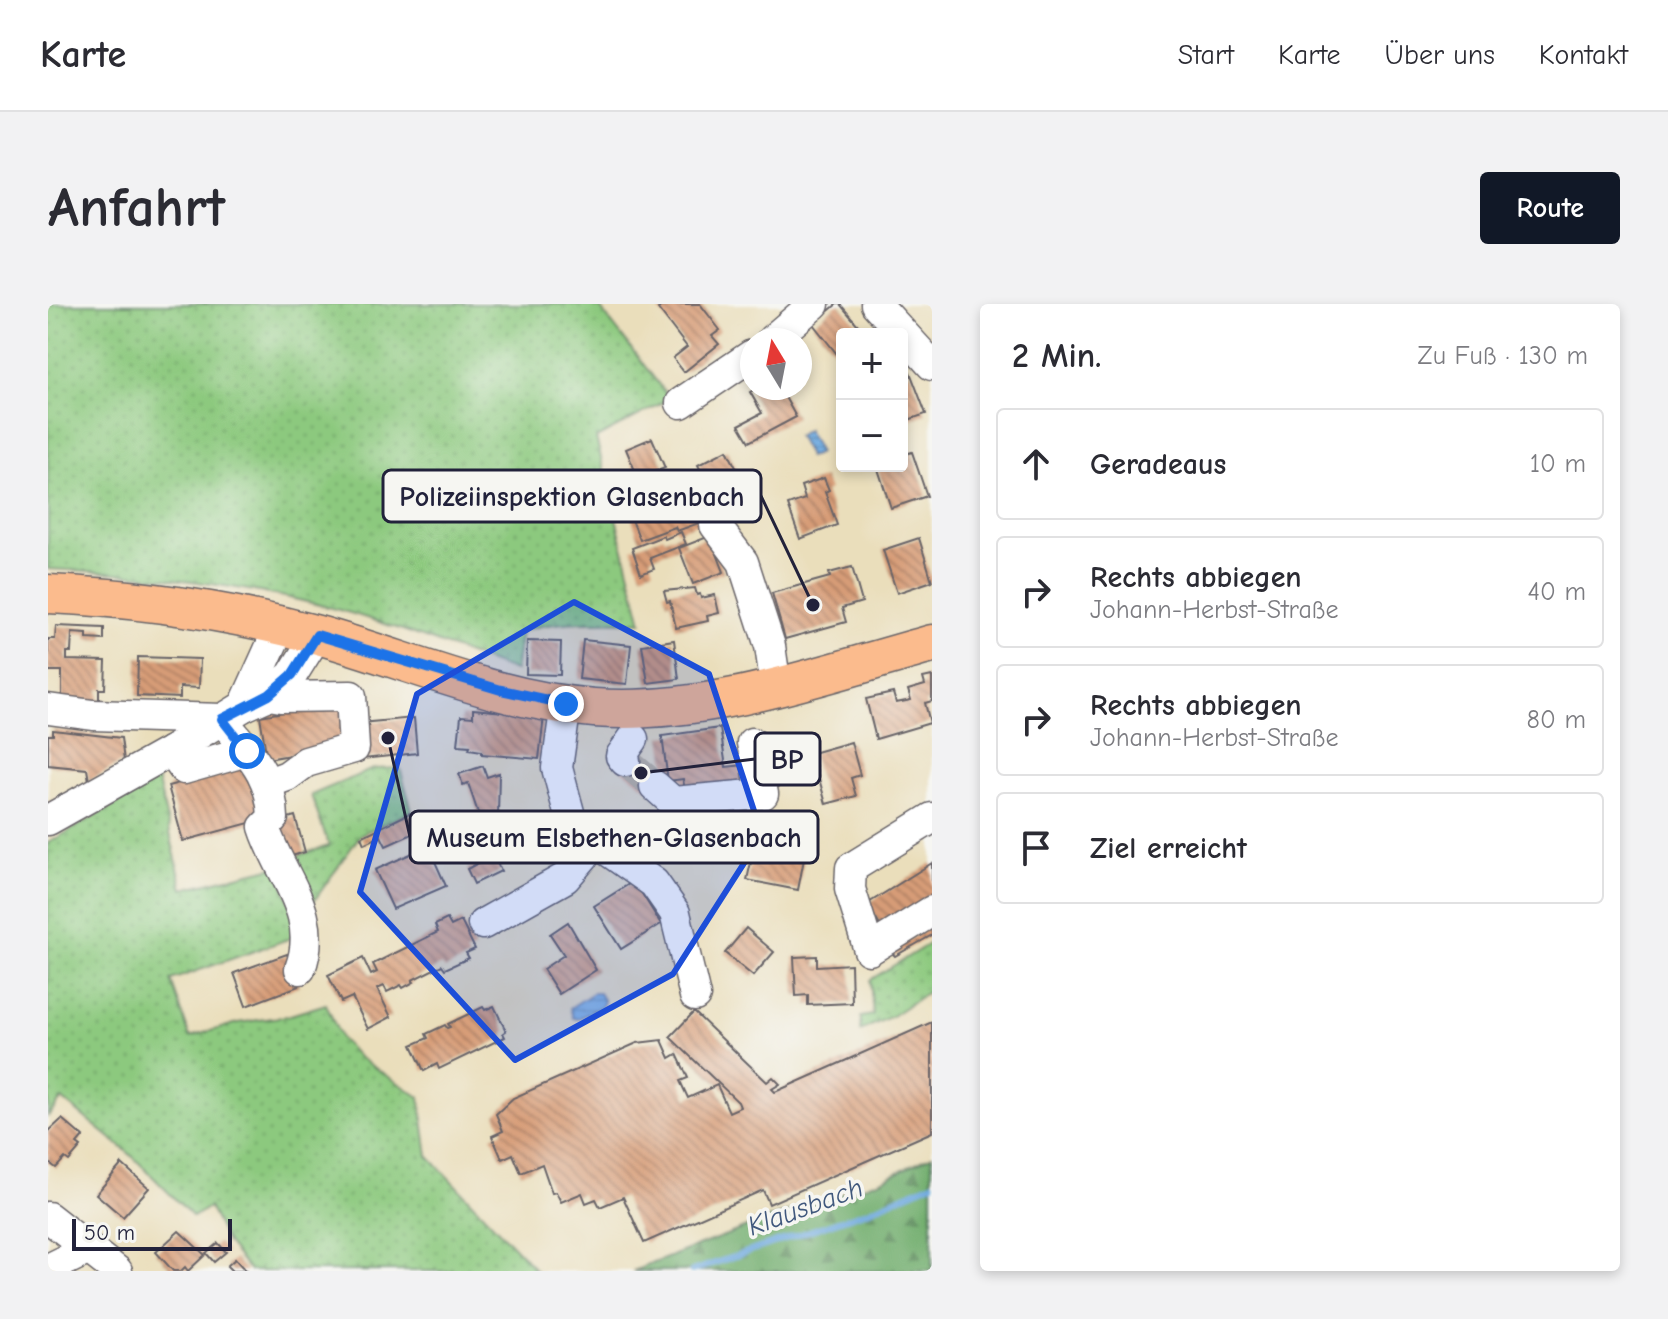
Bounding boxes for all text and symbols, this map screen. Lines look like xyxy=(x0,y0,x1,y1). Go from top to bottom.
text: Karte xyxy=(40,33,126,77)
text: Start xyxy=(1178,39,1234,71)
text: Karte xyxy=(1278,39,1341,71)
text: Über uns xyxy=(1385,39,1495,71)
text: Kontakt xyxy=(1539,39,1628,71)
button: Route xyxy=(1480,172,1620,244)
text: Anfahrt xyxy=(48,176,225,240)
north arrow xyxy=(740,328,812,400)
map controls xyxy=(836,328,908,472)
button: + xyxy=(836,328,908,400)
text: 2 Min. xyxy=(1012,336,1101,376)
text: Zu Fuß · 130 m xyxy=(1418,341,1588,371)
button: − xyxy=(836,400,908,472)
icon: ahead xyxy=(1014,442,1058,486)
text: Geradeaus xyxy=(1090,447,1226,482)
text: 10 m xyxy=(1530,449,1586,479)
callout: Polizeiinspektion Glasenbach xyxy=(383,470,761,522)
text: Polizeiinspektion Glasenbach xyxy=(399,481,745,513)
text: Rechts abbiegen xyxy=(1090,560,1302,595)
icon: right xyxy=(1014,570,1058,614)
text: 40 m xyxy=(1527,577,1586,607)
text: Johann-Herbst-Straße xyxy=(1090,595,1339,625)
route end xyxy=(548,686,584,722)
text: Rechts abbiegen xyxy=(1090,688,1302,723)
icon: right xyxy=(1014,698,1058,742)
text: 80 m xyxy=(1527,705,1586,735)
text: Johann-Herbst-Straße xyxy=(1090,723,1339,753)
route start xyxy=(229,733,265,769)
callout: BP xyxy=(755,733,820,785)
text: BP xyxy=(771,744,804,776)
callout: Museum Elsbethen-Glasenbach xyxy=(410,811,818,863)
text: Museum Elsbethen-Glasenbach xyxy=(426,822,802,854)
icon: arrive xyxy=(1014,826,1058,870)
text: Ziel erreicht xyxy=(1090,831,1247,866)
water label: Klausbach xyxy=(743,1171,867,1243)
scale bar xyxy=(72,1215,232,1251)
text: 50 m xyxy=(84,1220,135,1246)

